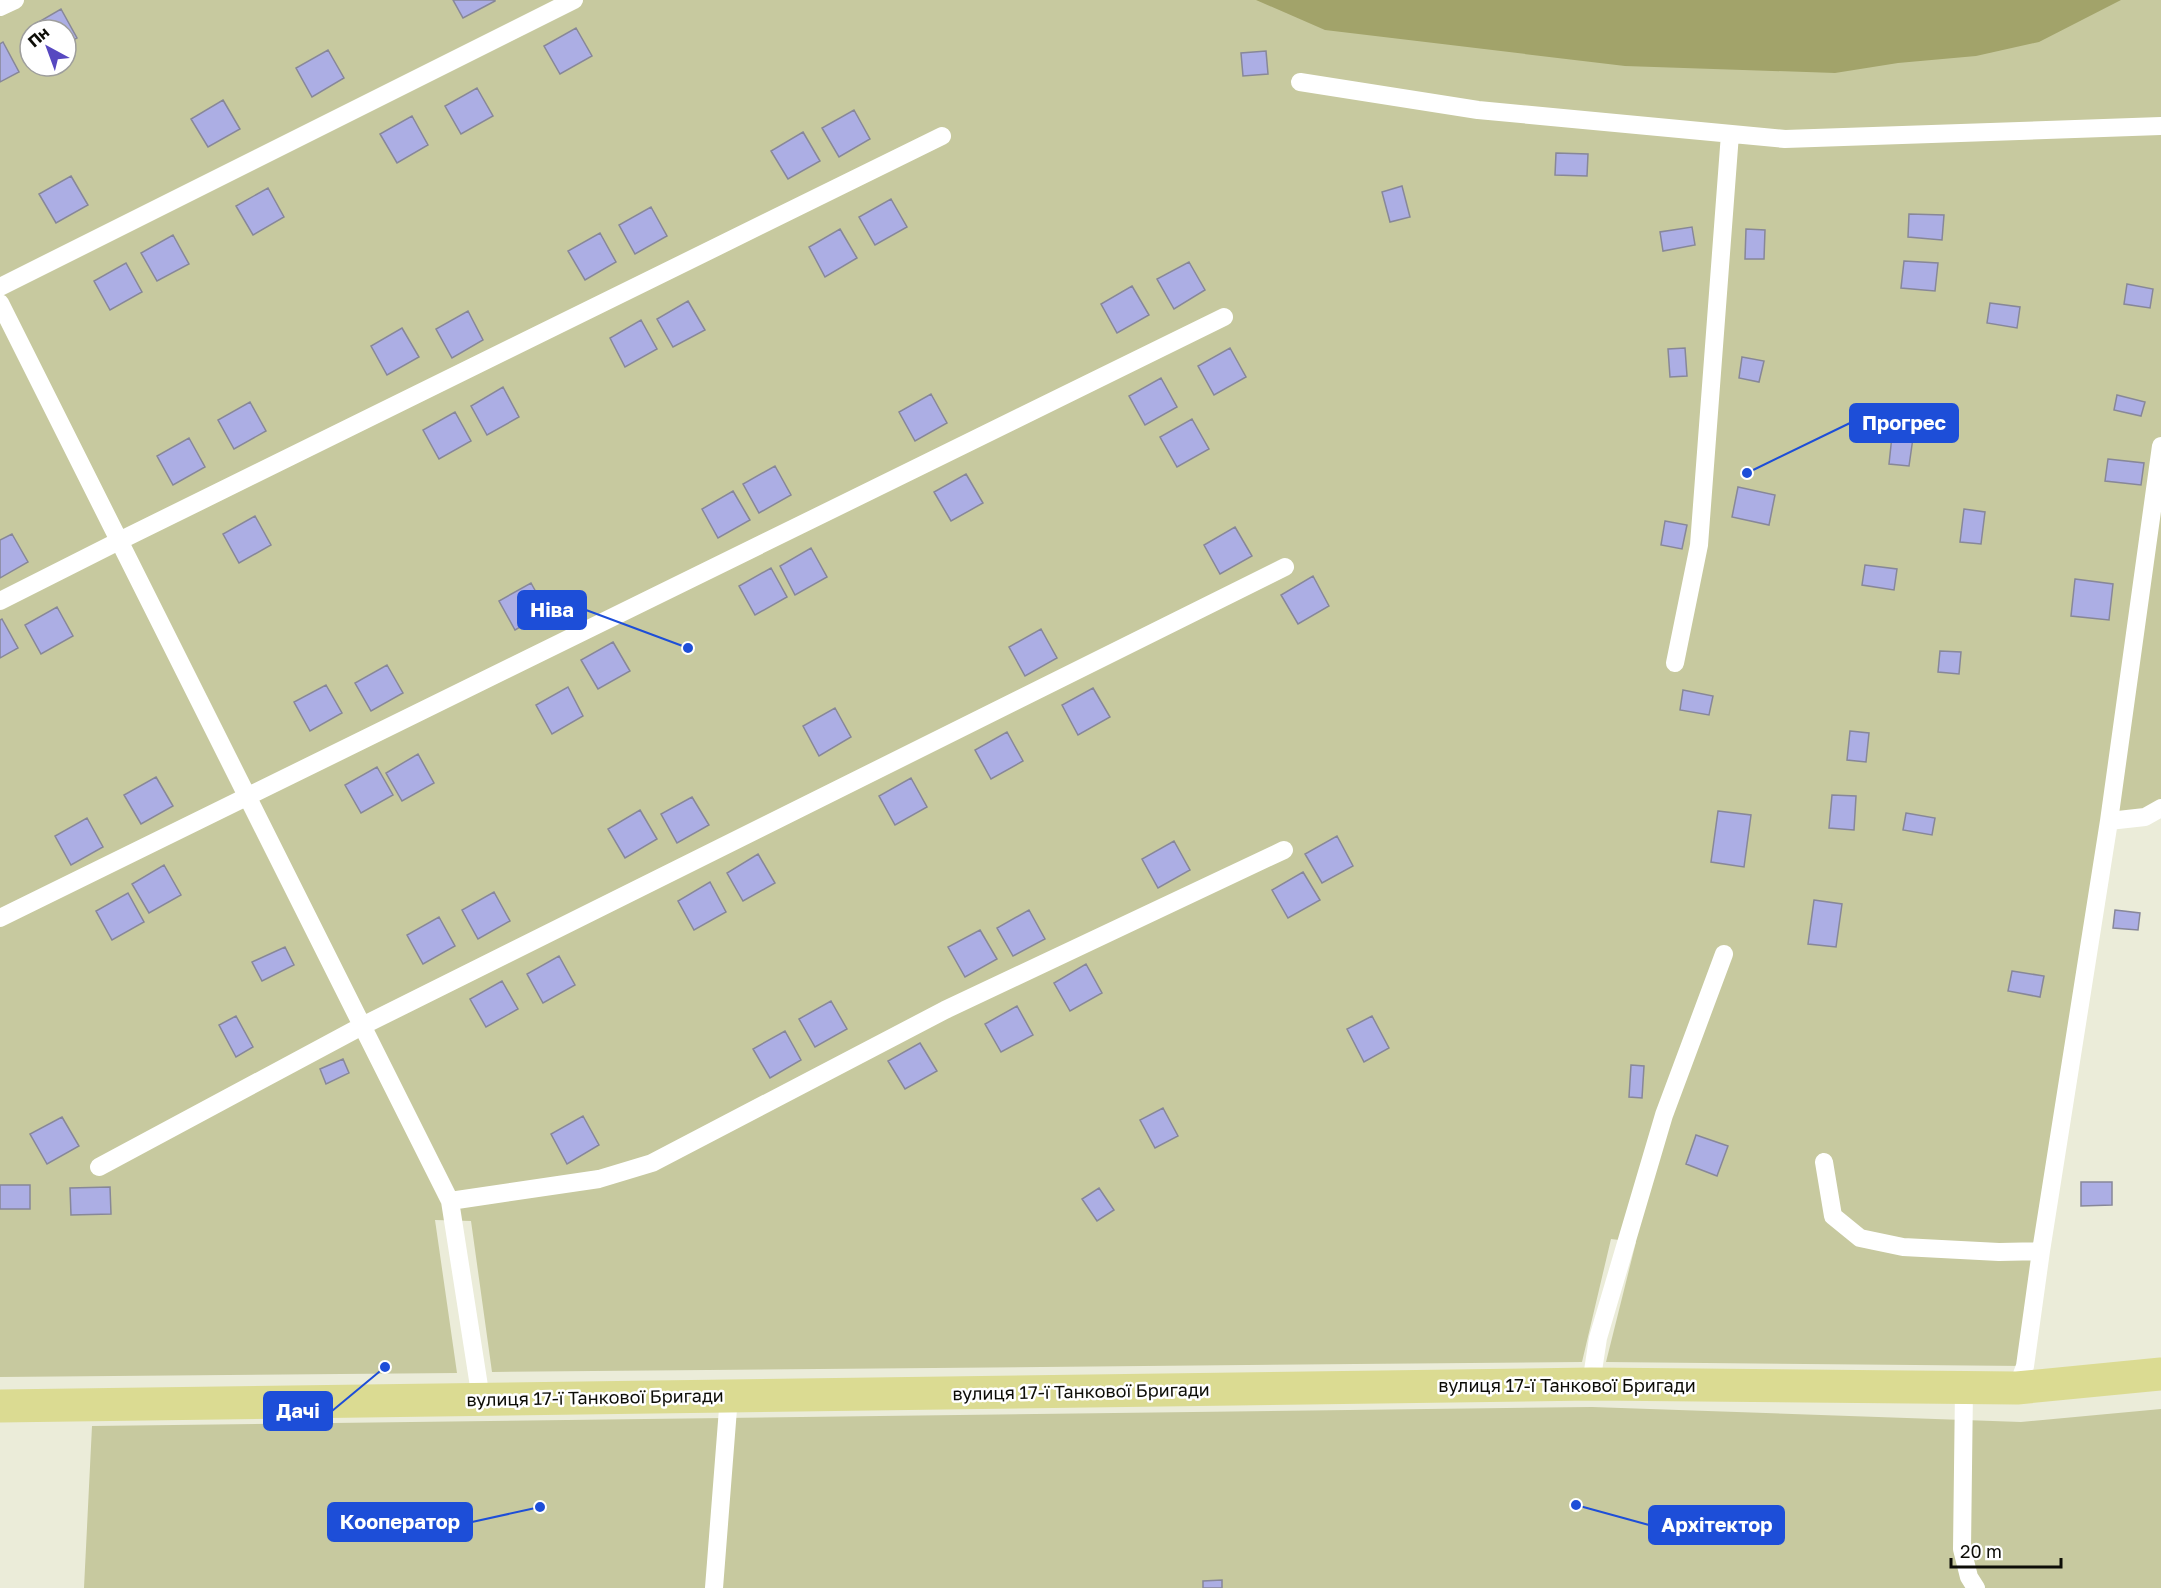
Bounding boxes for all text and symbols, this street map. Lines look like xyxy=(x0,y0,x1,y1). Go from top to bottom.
north arrow xyxy=(18,18,78,78)
text: Пн xyxy=(23,22,53,51)
callout: Прогрес xyxy=(1850,404,1958,442)
text: Прогрес xyxy=(1862,410,1946,434)
callout: Ніва xyxy=(518,591,586,629)
text: Ніва xyxy=(530,597,574,621)
street label: вулиця 17-ї Танкової Бригади xyxy=(1438,1374,1696,1396)
street label: вулиця 17-ї Танкової Бригади xyxy=(952,1378,1210,1404)
street label: вулиця 17-ї Танкової Бригади xyxy=(466,1384,724,1410)
callout: Дачі xyxy=(264,1392,332,1430)
text: Дачі xyxy=(276,1398,320,1422)
callout: Кооператор xyxy=(328,1503,472,1541)
callout: Архітектор xyxy=(1649,1506,1784,1544)
text: Кооператор xyxy=(340,1509,460,1533)
text: Архітектор xyxy=(1661,1512,1773,1536)
scale bar xyxy=(1951,1531,2060,1569)
text: 20 m xyxy=(1960,1540,2002,1562)

